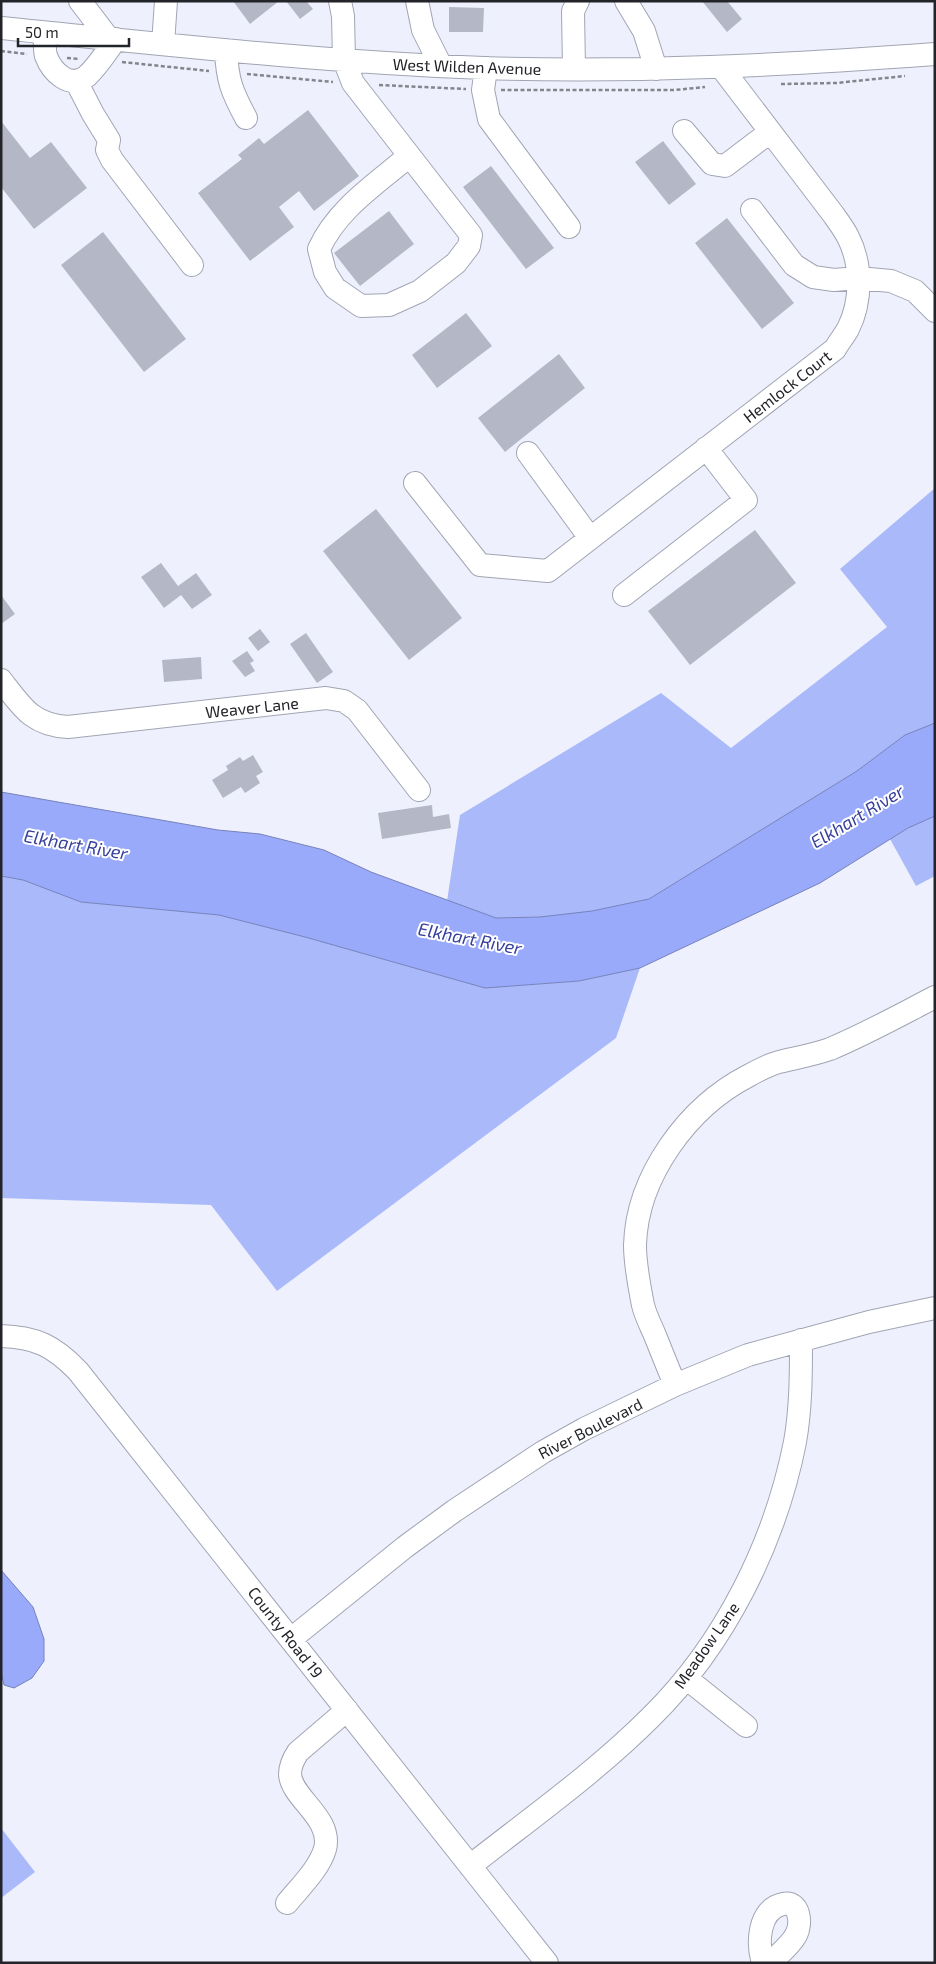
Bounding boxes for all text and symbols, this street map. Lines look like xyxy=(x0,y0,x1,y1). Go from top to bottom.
scale bar xyxy=(18,15,129,47)
text: 50 m xyxy=(25,23,59,41)
street label: West Wilden Avenue xyxy=(392,54,542,78)
street label: Hemlock Court xyxy=(739,346,835,426)
street label: Weaver Lane xyxy=(204,693,300,721)
water label: Elkhart River xyxy=(806,779,909,853)
water label: Elkhart River xyxy=(22,824,131,864)
water label: Elkhart River xyxy=(416,917,525,959)
street label: River Boulevard xyxy=(535,1394,645,1462)
street label: County Road 19 xyxy=(245,1583,327,1681)
street label: Meadow Lane xyxy=(669,1598,743,1692)

